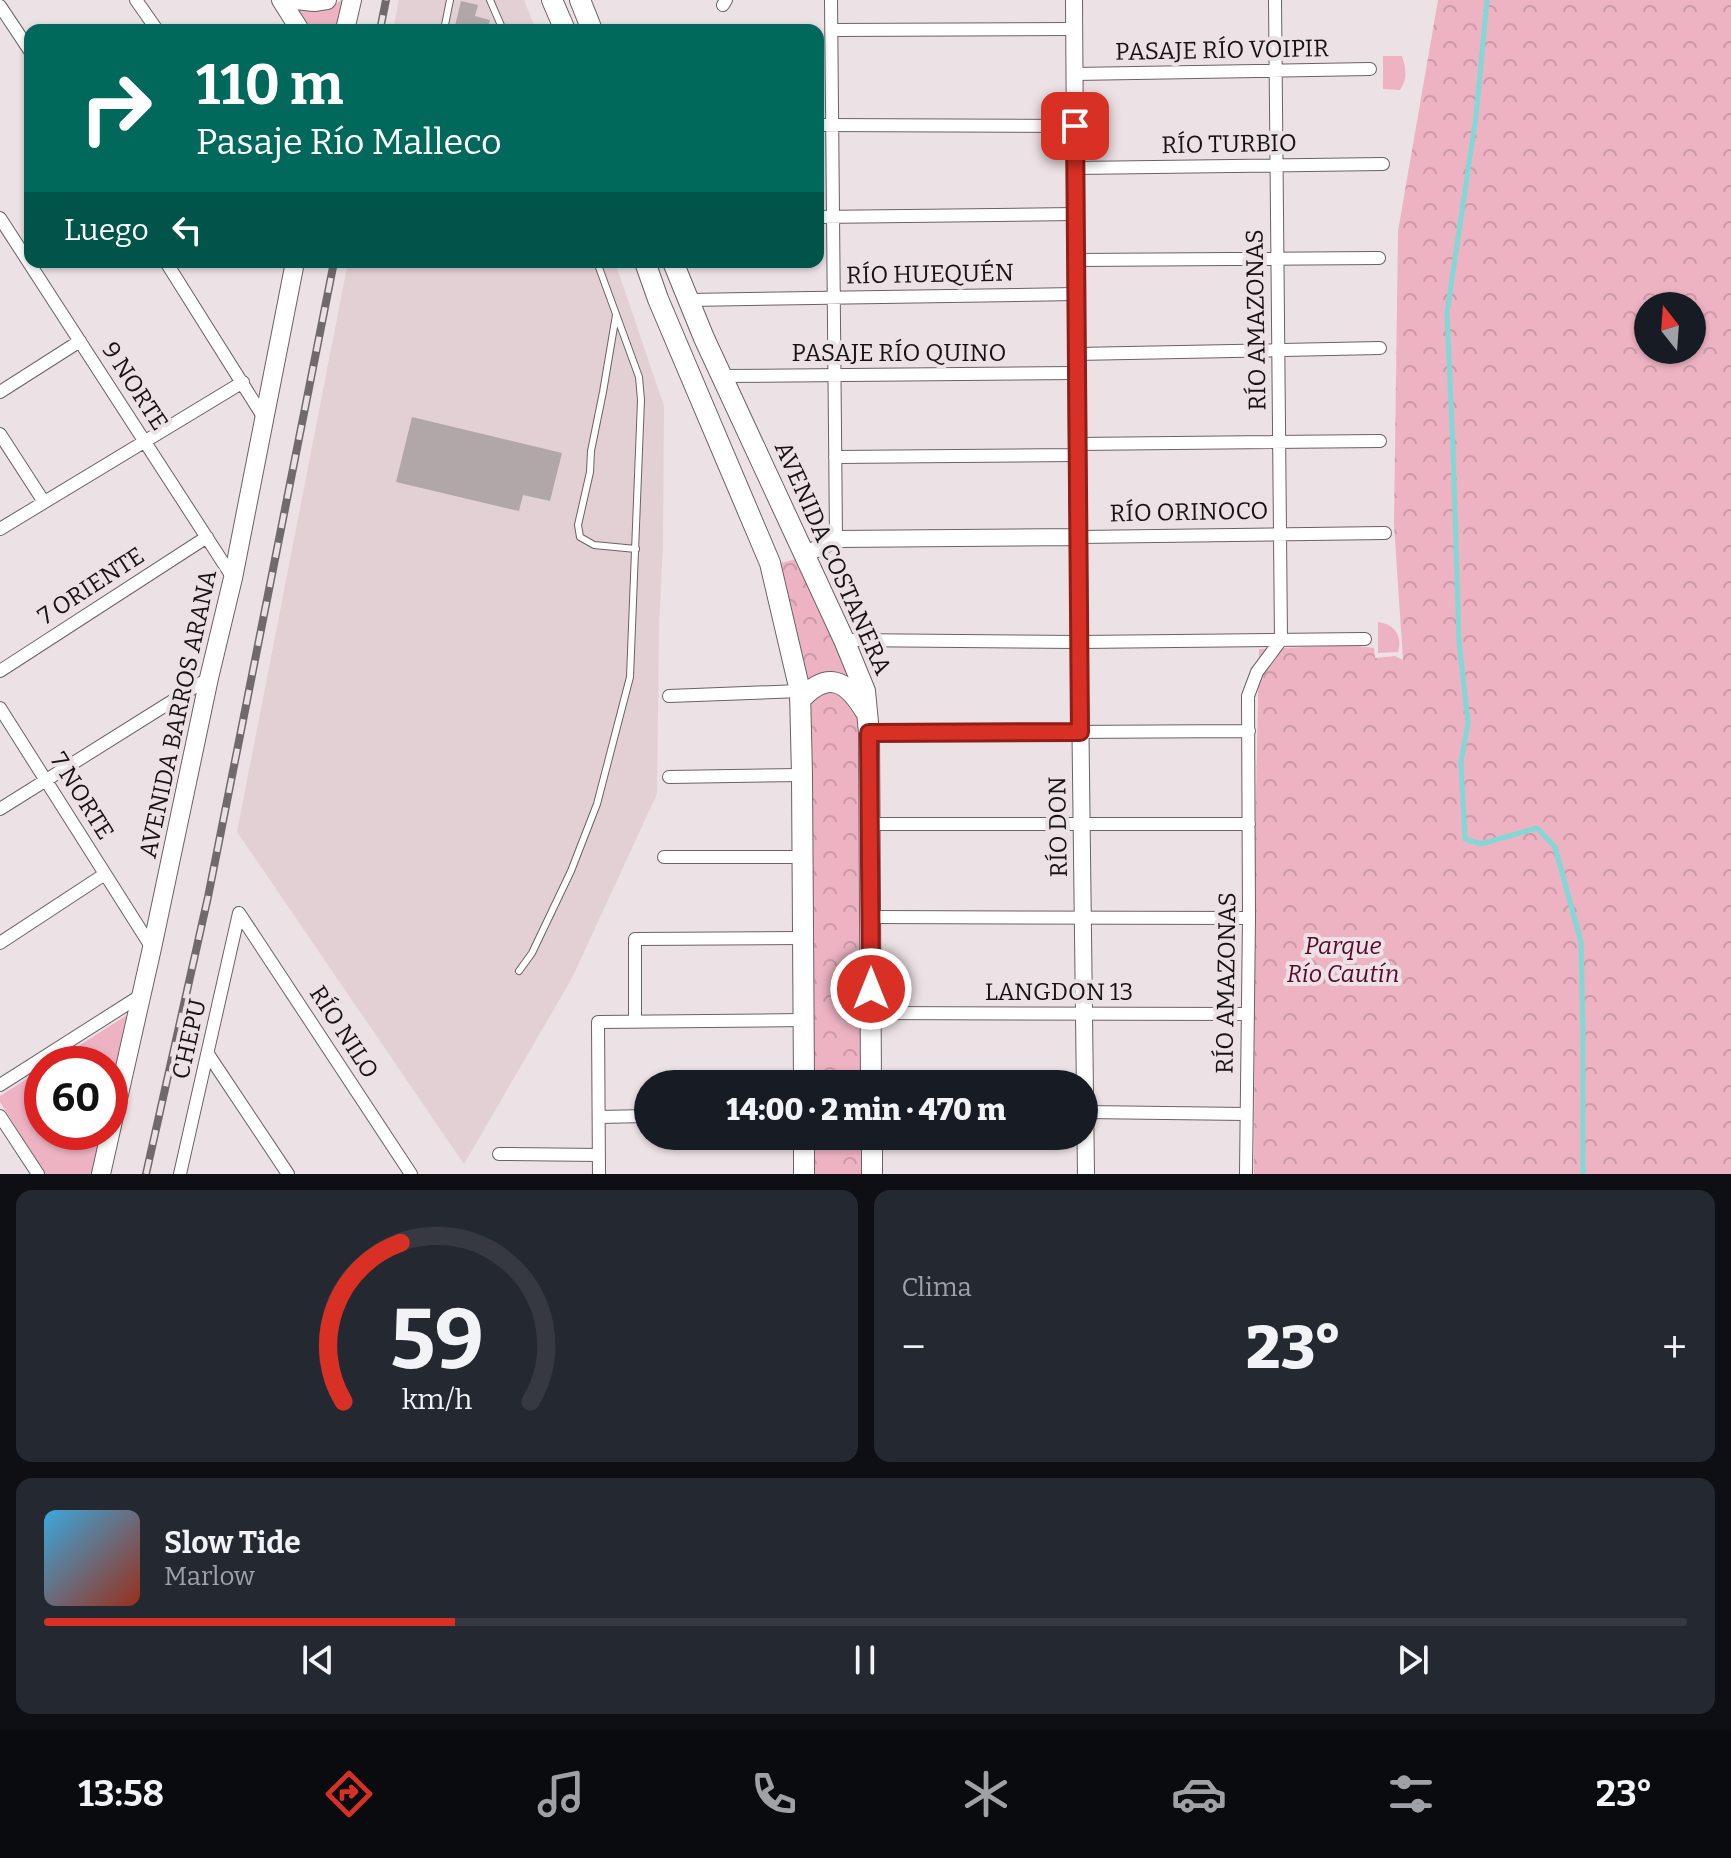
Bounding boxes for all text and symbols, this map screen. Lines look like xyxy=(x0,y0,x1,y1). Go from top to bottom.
street label: PASAJE RÍO VOIPIR xyxy=(1115,33,1329,66)
text: 110 m xyxy=(196,52,343,119)
icon: right xyxy=(64,56,168,160)
pin xyxy=(1041,92,1109,160)
icon: arrive xyxy=(1053,104,1097,148)
text: Pasaje Río Malleco xyxy=(196,120,502,164)
street label: RÍO TURBIO xyxy=(1161,128,1297,159)
icon: left xyxy=(165,208,209,252)
text: Luego xyxy=(64,212,149,248)
street label: RÍO AMAZONAS xyxy=(1239,229,1272,411)
street label: RÍO HUEQUÉN xyxy=(846,258,1014,289)
north arrow xyxy=(1634,292,1706,364)
map controls xyxy=(1634,292,1706,364)
street label: 9 NORTE xyxy=(96,337,174,435)
street label: PASAJE RÍO QUINO xyxy=(792,338,1007,367)
street label: AVENIDA COSTANERA xyxy=(769,437,897,679)
street label: RÍO ORINOCO xyxy=(1109,496,1269,527)
street label: 7 ORIENTE xyxy=(33,541,149,631)
street label: AVENIDA BARROS ARANA xyxy=(134,567,222,861)
street label: 7 NORTE xyxy=(44,747,120,845)
street label: RÍO DON xyxy=(1042,776,1073,878)
street label: RÍO AMAZONAS xyxy=(1209,892,1242,1074)
park label: Parque Río Cautín xyxy=(1287,932,1399,988)
position arrow xyxy=(829,947,913,1031)
street label: LANGDON 13 xyxy=(985,978,1133,1006)
street label: RÍO NILO xyxy=(304,980,385,1083)
street label: CHEPU xyxy=(166,996,212,1082)
speed limit sign: 60 xyxy=(24,1046,128,1150)
text: 14:00 · 2 min · 470 m xyxy=(726,1092,1006,1128)
text: Clima xyxy=(902,1272,972,1303)
text: 59 xyxy=(390,1290,484,1390)
text: 23° xyxy=(1246,1312,1342,1384)
text: − xyxy=(902,1321,926,1374)
text: + xyxy=(1662,1321,1687,1374)
text: km/h xyxy=(401,1382,472,1417)
text: Slow Tide xyxy=(164,1525,301,1561)
text: Marlow xyxy=(164,1561,255,1592)
icon: previous xyxy=(296,1638,340,1682)
icon: pause xyxy=(843,1638,887,1682)
icon: next xyxy=(1391,1638,1435,1682)
icon: directions xyxy=(321,1766,377,1822)
icon: music xyxy=(533,1766,589,1822)
icon: phone xyxy=(746,1766,802,1822)
icon: climate xyxy=(958,1766,1014,1822)
icon: car xyxy=(1171,1766,1227,1822)
icon: filters xyxy=(1383,1766,1439,1822)
text: 13:58 xyxy=(78,1772,164,1816)
text: 23° xyxy=(1596,1772,1653,1816)

